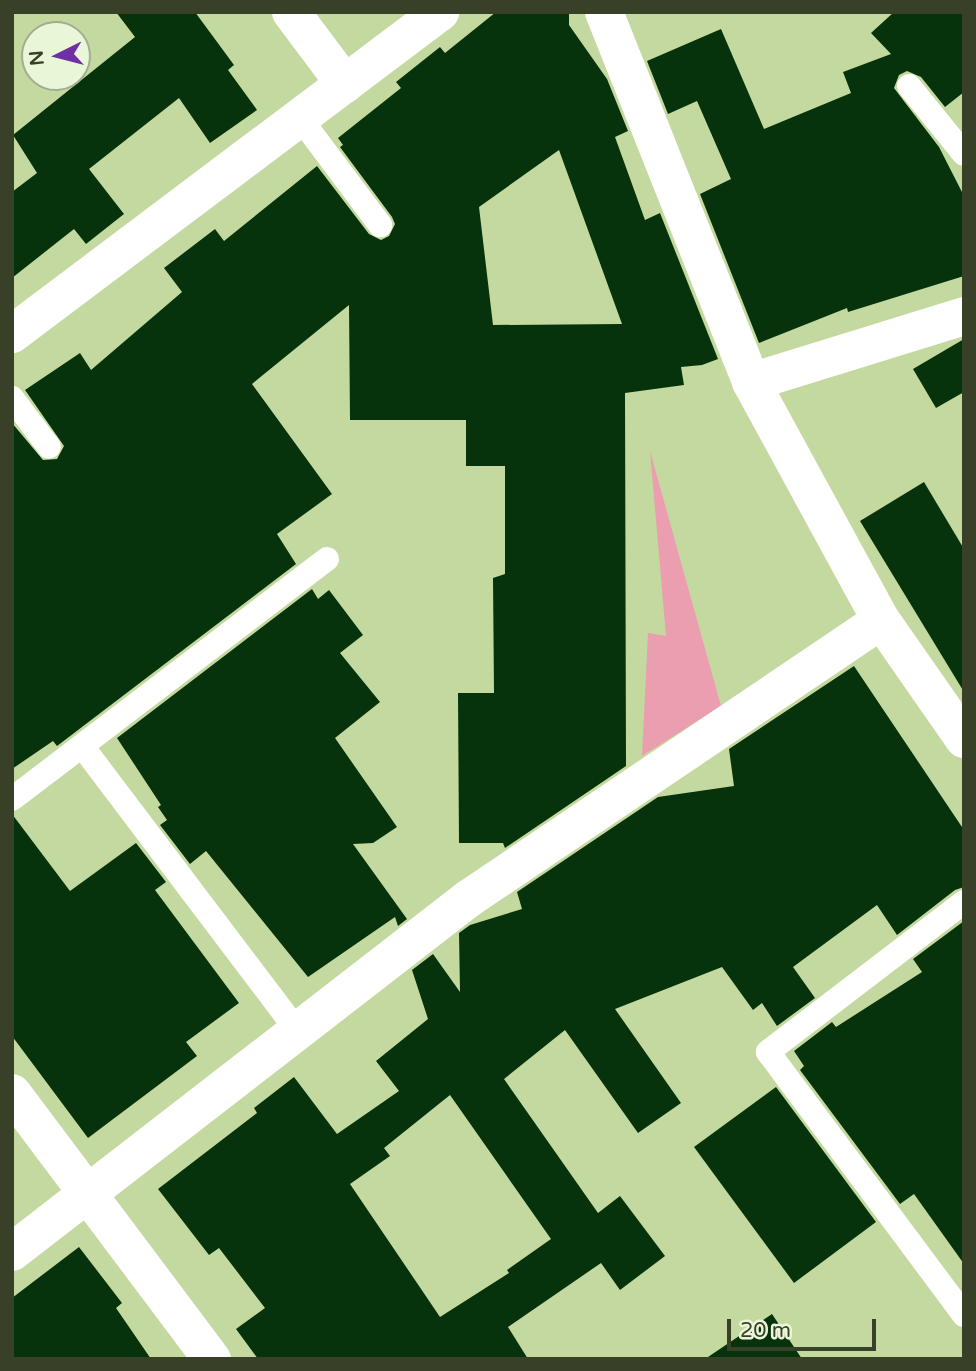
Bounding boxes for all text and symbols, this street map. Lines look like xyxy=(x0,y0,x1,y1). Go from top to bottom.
north arrow xyxy=(21,21,91,91)
text: N xyxy=(25,49,49,67)
scale bar xyxy=(731,1304,880,1348)
text: 20 m xyxy=(740,1318,791,1343)

